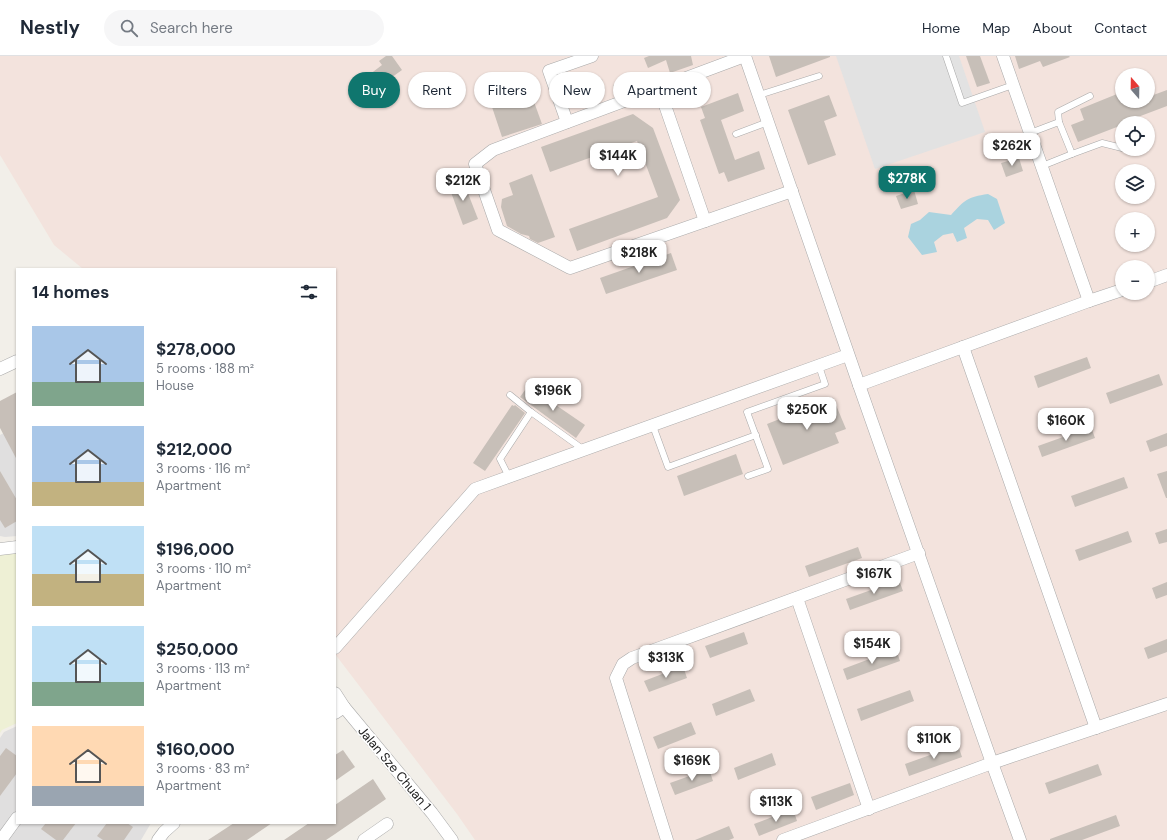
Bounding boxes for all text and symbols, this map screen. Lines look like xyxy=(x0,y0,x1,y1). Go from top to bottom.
search box xyxy=(104,10,384,46)
text: Nestly xyxy=(20,15,80,40)
icon: search xyxy=(118,17,140,39)
text: Search here xyxy=(150,18,233,38)
text: Home xyxy=(922,19,960,37)
text: Map xyxy=(982,19,1010,37)
text: About xyxy=(1032,19,1072,37)
text: Contact xyxy=(1094,19,1147,37)
north arrow xyxy=(1115,68,1155,108)
map controls xyxy=(1115,68,1155,300)
chip: Buy xyxy=(348,72,400,108)
chip: Rent xyxy=(408,72,466,108)
chip: Filters xyxy=(474,72,541,108)
chip: New xyxy=(549,72,605,108)
chip: Apartment xyxy=(613,72,711,108)
button: locate xyxy=(1115,116,1155,156)
pin: $262K xyxy=(984,133,1040,167)
text: $262K xyxy=(992,137,1032,154)
pin: $144K xyxy=(590,143,646,177)
text: $144K xyxy=(599,147,637,164)
button: layers xyxy=(1115,164,1155,204)
pin: $278K xyxy=(879,166,935,200)
pin: $212K xyxy=(435,168,491,202)
text: $278K xyxy=(888,170,926,187)
text: $212K xyxy=(445,172,481,189)
button: + xyxy=(1115,212,1155,252)
pin: $218K xyxy=(611,240,667,274)
text: $218K xyxy=(621,244,657,261)
button: − xyxy=(1115,260,1155,300)
text: 14 homes xyxy=(32,281,109,303)
icon: filters xyxy=(298,281,320,303)
text: $278,000 xyxy=(156,338,236,360)
icon: home xyxy=(64,342,112,390)
text: 5 rooms · 188 m² xyxy=(156,360,254,377)
text: House xyxy=(156,377,194,394)
pin: $196K xyxy=(525,378,581,412)
text: $196K xyxy=(534,382,572,399)
pin: $250K xyxy=(779,397,835,431)
text: $250K xyxy=(786,401,828,418)
pin: $160K xyxy=(1038,408,1094,442)
text: $160K xyxy=(1047,412,1085,429)
text: $212,000 xyxy=(156,438,232,460)
icon: home xyxy=(64,442,112,490)
text: 3 rooms · 116 m² xyxy=(156,460,250,477)
text: Apartment xyxy=(156,477,221,494)
text: $196,000 xyxy=(156,538,234,560)
icon: home xyxy=(64,542,112,590)
text: 3 rooms · 110 m² xyxy=(156,560,251,577)
pin: $167K xyxy=(846,561,902,595)
text: $167K xyxy=(856,565,892,582)
text: Apartment xyxy=(156,577,221,594)
pin: $154K xyxy=(844,631,900,665)
text: $154K xyxy=(853,635,891,652)
text: $250,000 xyxy=(156,638,238,660)
icon: home xyxy=(64,642,112,690)
pin: $313K xyxy=(638,645,694,679)
text: $313K xyxy=(648,649,684,666)
text: 3 rooms · 113 m² xyxy=(156,660,250,677)
text: Apartment xyxy=(156,677,221,694)
street label: Jalan Sze Chuan 1 xyxy=(354,723,435,814)
pin: $110K xyxy=(906,726,962,760)
text: $110K xyxy=(917,730,951,747)
text: $160,000 xyxy=(156,738,235,760)
icon: home xyxy=(64,742,112,790)
pin: $169K xyxy=(664,748,720,782)
text: $169K xyxy=(673,752,711,769)
text: 3 rooms · 83 m² xyxy=(156,760,250,777)
text: Apartment xyxy=(156,777,221,794)
pin: $113K xyxy=(748,789,804,823)
text: $113K xyxy=(759,793,793,810)

